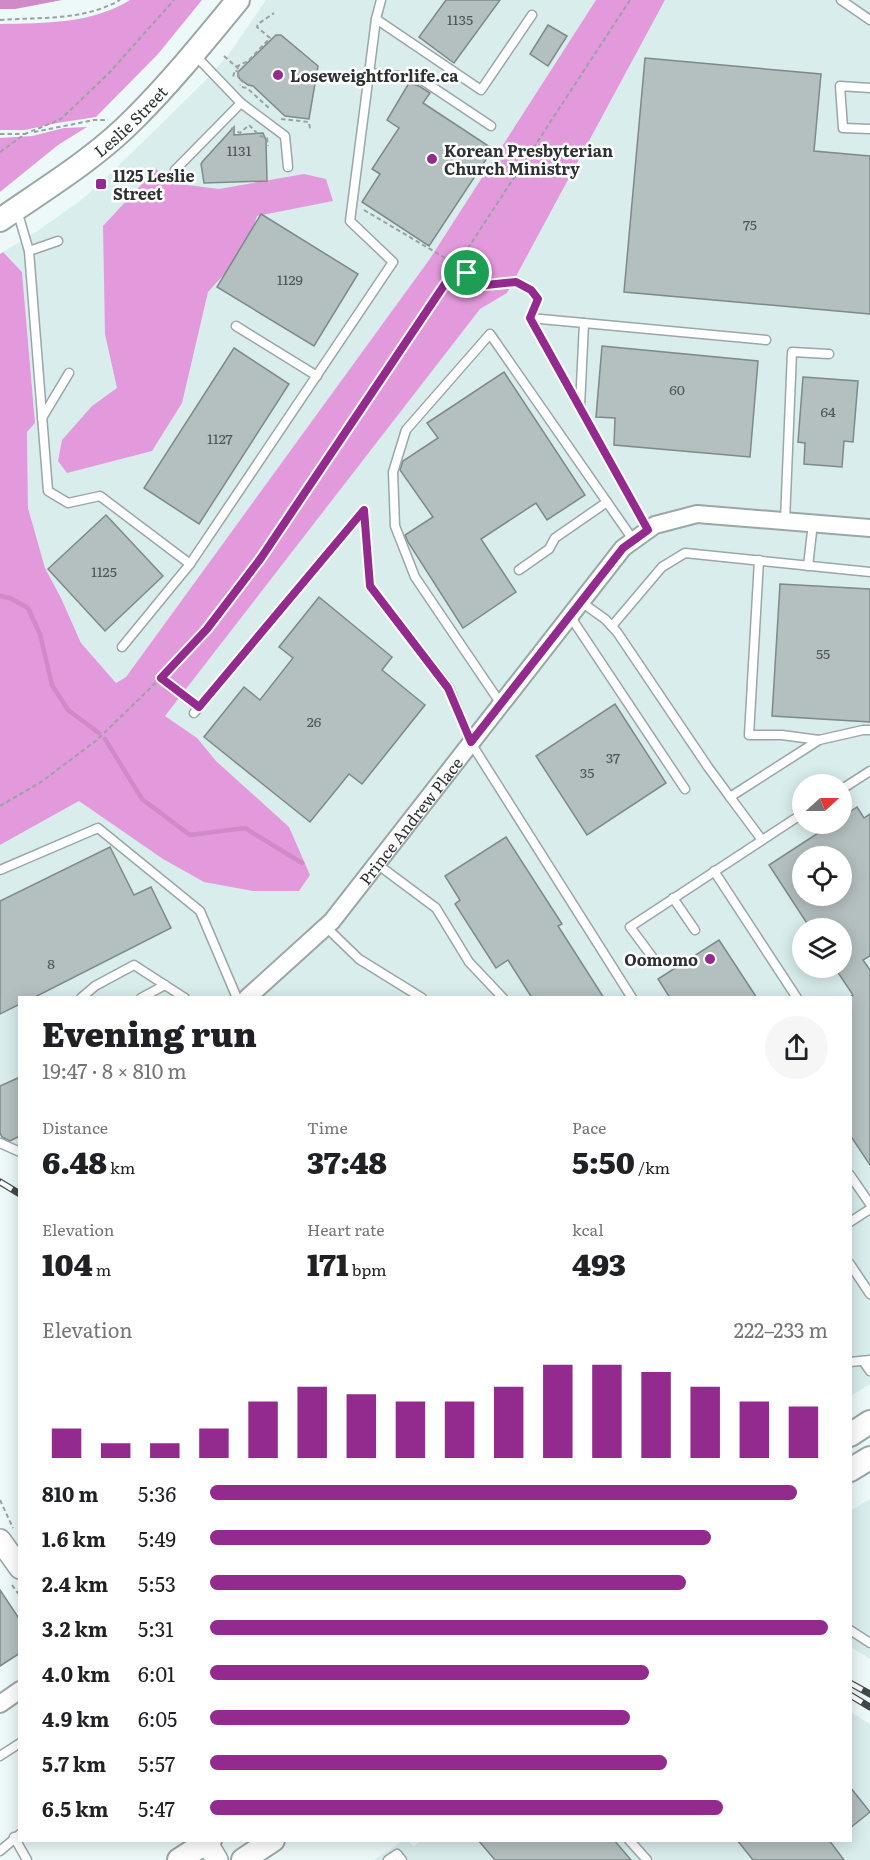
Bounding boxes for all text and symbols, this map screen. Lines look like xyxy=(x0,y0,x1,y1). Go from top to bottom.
house number: 1135 xyxy=(447,9,473,29)
place label: Loseweightforlife.ca xyxy=(290,63,459,87)
marker: Loseweightforlife.ca xyxy=(271,68,285,82)
street label: Leslie Street xyxy=(88,80,173,162)
place label: Korean Presbyterian Church Ministry xyxy=(444,138,613,180)
house number: 1131 xyxy=(227,140,252,160)
marker: Korean Presbyterian Church Ministry xyxy=(425,152,439,166)
place label: 1125 Leslie Street xyxy=(113,163,195,205)
marker: 1125 Leslie Street xyxy=(94,177,108,191)
house number: 75 xyxy=(743,214,757,234)
pin xyxy=(441,247,492,298)
icon: arrive xyxy=(450,256,483,289)
house number: 1129 xyxy=(277,269,303,289)
house number: 60 xyxy=(669,379,685,399)
house number: 64 xyxy=(820,401,836,421)
house number: 1127 xyxy=(207,428,233,448)
house number: 1125 xyxy=(91,561,117,581)
house number: 55 xyxy=(816,643,830,663)
house number: 26 xyxy=(307,711,322,731)
house number: 37 xyxy=(606,747,620,767)
street label: Prince Andrew Place xyxy=(353,752,468,890)
house number: 35 xyxy=(580,762,594,782)
north arrow xyxy=(792,774,852,834)
map controls xyxy=(792,774,852,978)
button: locate xyxy=(792,846,852,906)
button: layers xyxy=(792,918,852,978)
place label: Oomomo xyxy=(624,947,698,971)
marker: Oomomo xyxy=(703,952,717,966)
house number: 8 xyxy=(47,953,55,973)
text: Evening run xyxy=(42,1008,257,1057)
button: share xyxy=(765,1016,828,1079)
text: 19:47 · 8 × 810 m xyxy=(42,1055,187,1085)
text: Distance xyxy=(42,1115,108,1139)
text: Time xyxy=(307,1115,348,1139)
text: Pace xyxy=(572,1115,606,1139)
text: 6.48 xyxy=(42,1139,107,1183)
text: 37:48 xyxy=(307,1139,387,1183)
text: 5:50 xyxy=(572,1139,635,1183)
text: km xyxy=(107,1155,135,1179)
text: /km xyxy=(635,1155,670,1179)
text: Elevation xyxy=(42,1217,114,1241)
text: Heart rate xyxy=(307,1217,385,1241)
text: kcal xyxy=(572,1217,604,1241)
text: 104 xyxy=(42,1241,93,1285)
text: 171 xyxy=(307,1241,349,1285)
text: 493 xyxy=(572,1241,626,1285)
text: m xyxy=(93,1257,111,1281)
text: bpm xyxy=(349,1257,387,1281)
text: Elevation xyxy=(42,1314,132,1344)
text: 222–233 m xyxy=(734,1314,828,1344)
text: 810 m xyxy=(42,1478,98,1508)
text: 5:36 xyxy=(138,1478,176,1508)
text: 1.6 km xyxy=(42,1523,106,1553)
text: 5:49 xyxy=(138,1523,176,1553)
text: 2.4 km xyxy=(42,1568,108,1598)
text: 5:53 xyxy=(138,1568,176,1598)
text: 3.2 km xyxy=(42,1613,108,1643)
text: 5:31 xyxy=(138,1613,174,1643)
text: 4.0 km xyxy=(42,1658,110,1688)
text: 6:01 xyxy=(138,1658,175,1688)
text: 4.9 km xyxy=(42,1703,110,1733)
text: 6:05 xyxy=(138,1703,177,1733)
text: 5.7 km xyxy=(42,1748,106,1778)
text: 5:57 xyxy=(138,1748,175,1778)
text: 6.5 km xyxy=(42,1793,108,1823)
text: 5:47 xyxy=(138,1793,175,1823)

